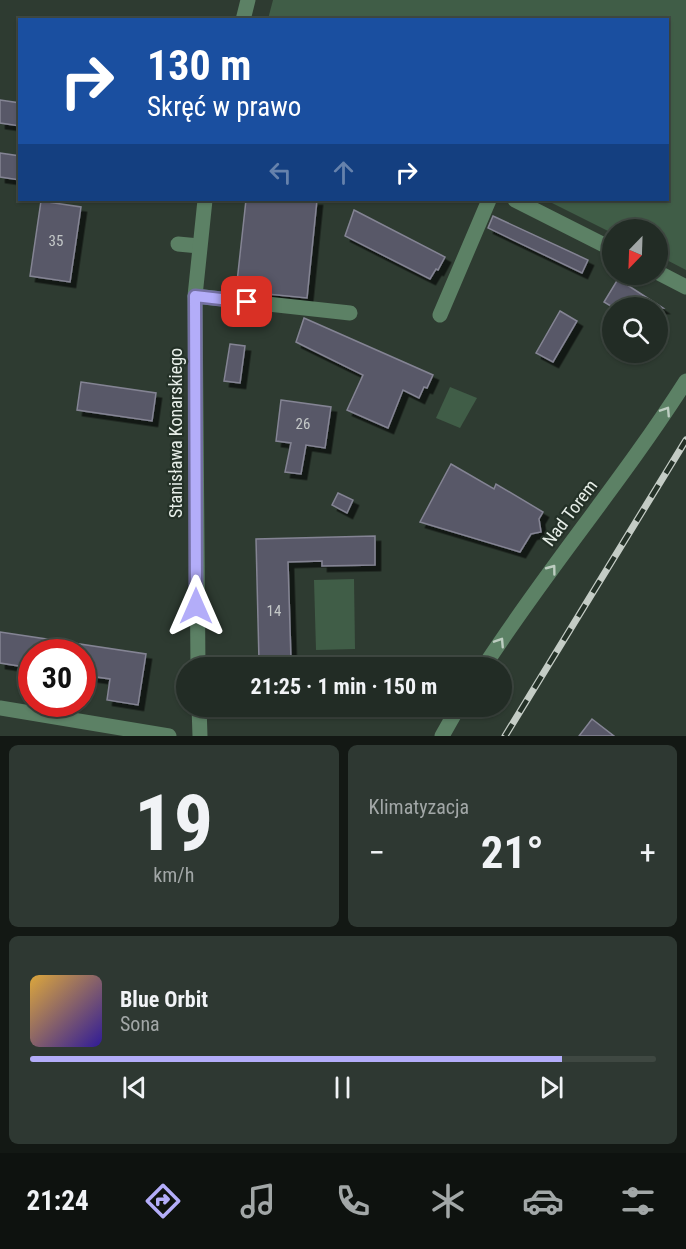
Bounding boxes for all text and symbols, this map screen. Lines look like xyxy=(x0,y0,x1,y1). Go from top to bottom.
text: 130 m xyxy=(147,41,252,90)
icon: right xyxy=(48,42,126,120)
text: Skręć w prawo xyxy=(147,91,301,123)
icon: left xyxy=(264,156,297,189)
icon: ahead xyxy=(327,156,360,189)
icon: right xyxy=(390,156,423,189)
north arrow xyxy=(602,219,668,285)
map controls xyxy=(602,219,668,363)
house number: 35 xyxy=(49,232,63,250)
pin xyxy=(221,276,272,327)
icon: arrive xyxy=(230,285,263,318)
button: search xyxy=(602,297,668,363)
street label: Stanisława Konarskiego xyxy=(165,348,186,518)
one-way arrow xyxy=(659,407,670,418)
house number: 26 xyxy=(296,415,310,433)
street label: Nad Torem xyxy=(538,476,601,550)
one-way arrow xyxy=(545,565,556,576)
position arrow xyxy=(164,574,228,638)
house number: 14 xyxy=(267,602,281,620)
one-way arrow xyxy=(493,637,504,648)
speed limit sign: 30 xyxy=(18,639,96,717)
text: 21:25 · 1 min · 150 m xyxy=(251,674,437,699)
text: 19 xyxy=(134,778,213,869)
text: Klimatyzacja xyxy=(369,795,469,819)
text: 21° xyxy=(481,826,544,879)
text: − xyxy=(369,833,385,872)
text: + xyxy=(640,833,656,872)
text: km/h xyxy=(153,863,194,887)
text: Blue Orbit xyxy=(120,987,208,1012)
text: Sona xyxy=(120,1012,160,1036)
icon: previous xyxy=(118,1071,151,1104)
icon: pause xyxy=(326,1071,359,1104)
icon: next xyxy=(535,1071,568,1104)
icon: directions xyxy=(142,1180,184,1222)
icon: music xyxy=(237,1180,279,1222)
icon: phone xyxy=(332,1180,374,1222)
icon: climate xyxy=(427,1180,469,1222)
icon: car xyxy=(522,1180,564,1222)
icon: filters xyxy=(617,1180,659,1222)
text: 21:24 xyxy=(27,1185,89,1217)

